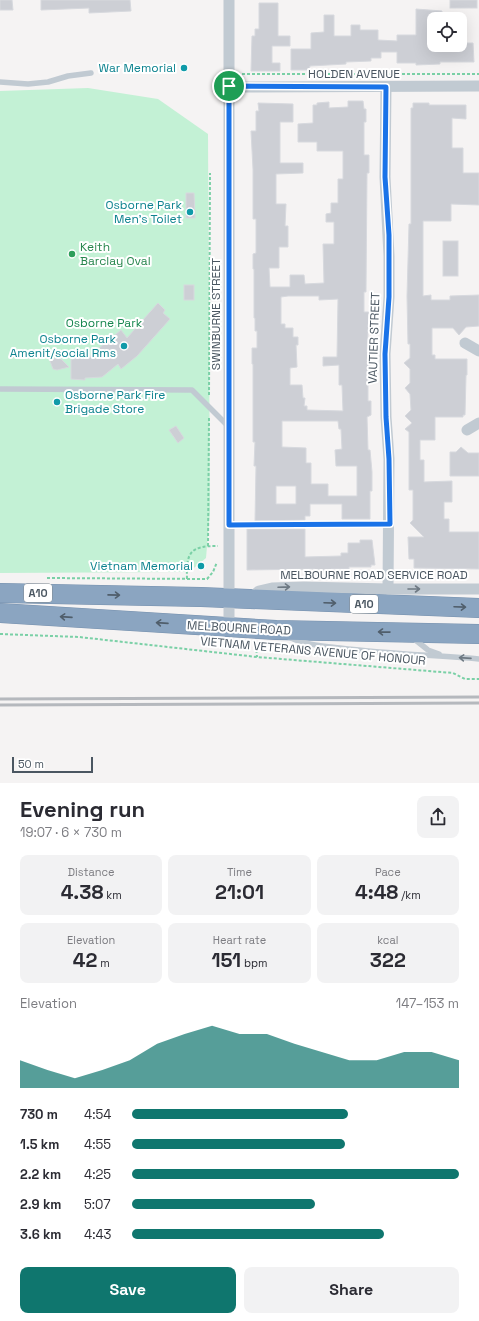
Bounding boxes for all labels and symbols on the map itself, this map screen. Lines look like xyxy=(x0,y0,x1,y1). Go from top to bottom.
place label: War Memorial xyxy=(99,60,176,76)
marker: War Memorial xyxy=(179,63,189,73)
street label: HOLDEN AVENUE xyxy=(308,66,400,82)
pin xyxy=(212,69,246,103)
place label: Osborne Park Men's Toilet xyxy=(105,197,183,227)
marker: Osborne Park Men's Toilet xyxy=(185,207,195,217)
place label: Keith Barclay Oval xyxy=(80,239,151,269)
marker: Keith Barclay Oval xyxy=(67,249,77,259)
street label: SWINBURNE STREET xyxy=(208,258,224,370)
street label: VAUTIER STREET xyxy=(364,292,384,384)
park label: Osborne Park xyxy=(66,315,143,331)
place label: Osborne Park Amenit/social Rms xyxy=(10,331,117,361)
marker: Osborne Park Amenit/social Rms xyxy=(119,341,129,351)
place label: Osborne Park Fire Brigade Store xyxy=(65,387,165,417)
marker: Osborne Park Fire Brigade Store xyxy=(52,397,62,407)
place label: Vietnam Memorial xyxy=(90,558,193,574)
marker: Vietnam Memorial xyxy=(196,561,206,571)
street label: MELBOURNE ROAD SERVICE ROAD xyxy=(280,567,468,583)
road number: A10 xyxy=(24,584,52,602)
one-way arrow xyxy=(277,584,290,591)
one-way arrow xyxy=(407,585,420,593)
one-way arrow xyxy=(107,591,120,599)
road number: A10 xyxy=(350,595,378,613)
one-way arrow xyxy=(323,599,336,607)
one-way arrow xyxy=(453,604,466,611)
one-way arrow xyxy=(60,613,73,620)
street label: MELBOURNE ROAD xyxy=(187,617,291,639)
one-way arrow xyxy=(156,620,169,627)
one-way arrow xyxy=(378,629,391,636)
street label: VIETNAM VETERANS AVENUE OF HONOUR xyxy=(200,633,426,669)
one-way arrow xyxy=(459,654,472,662)
scale bar xyxy=(12,755,93,774)

